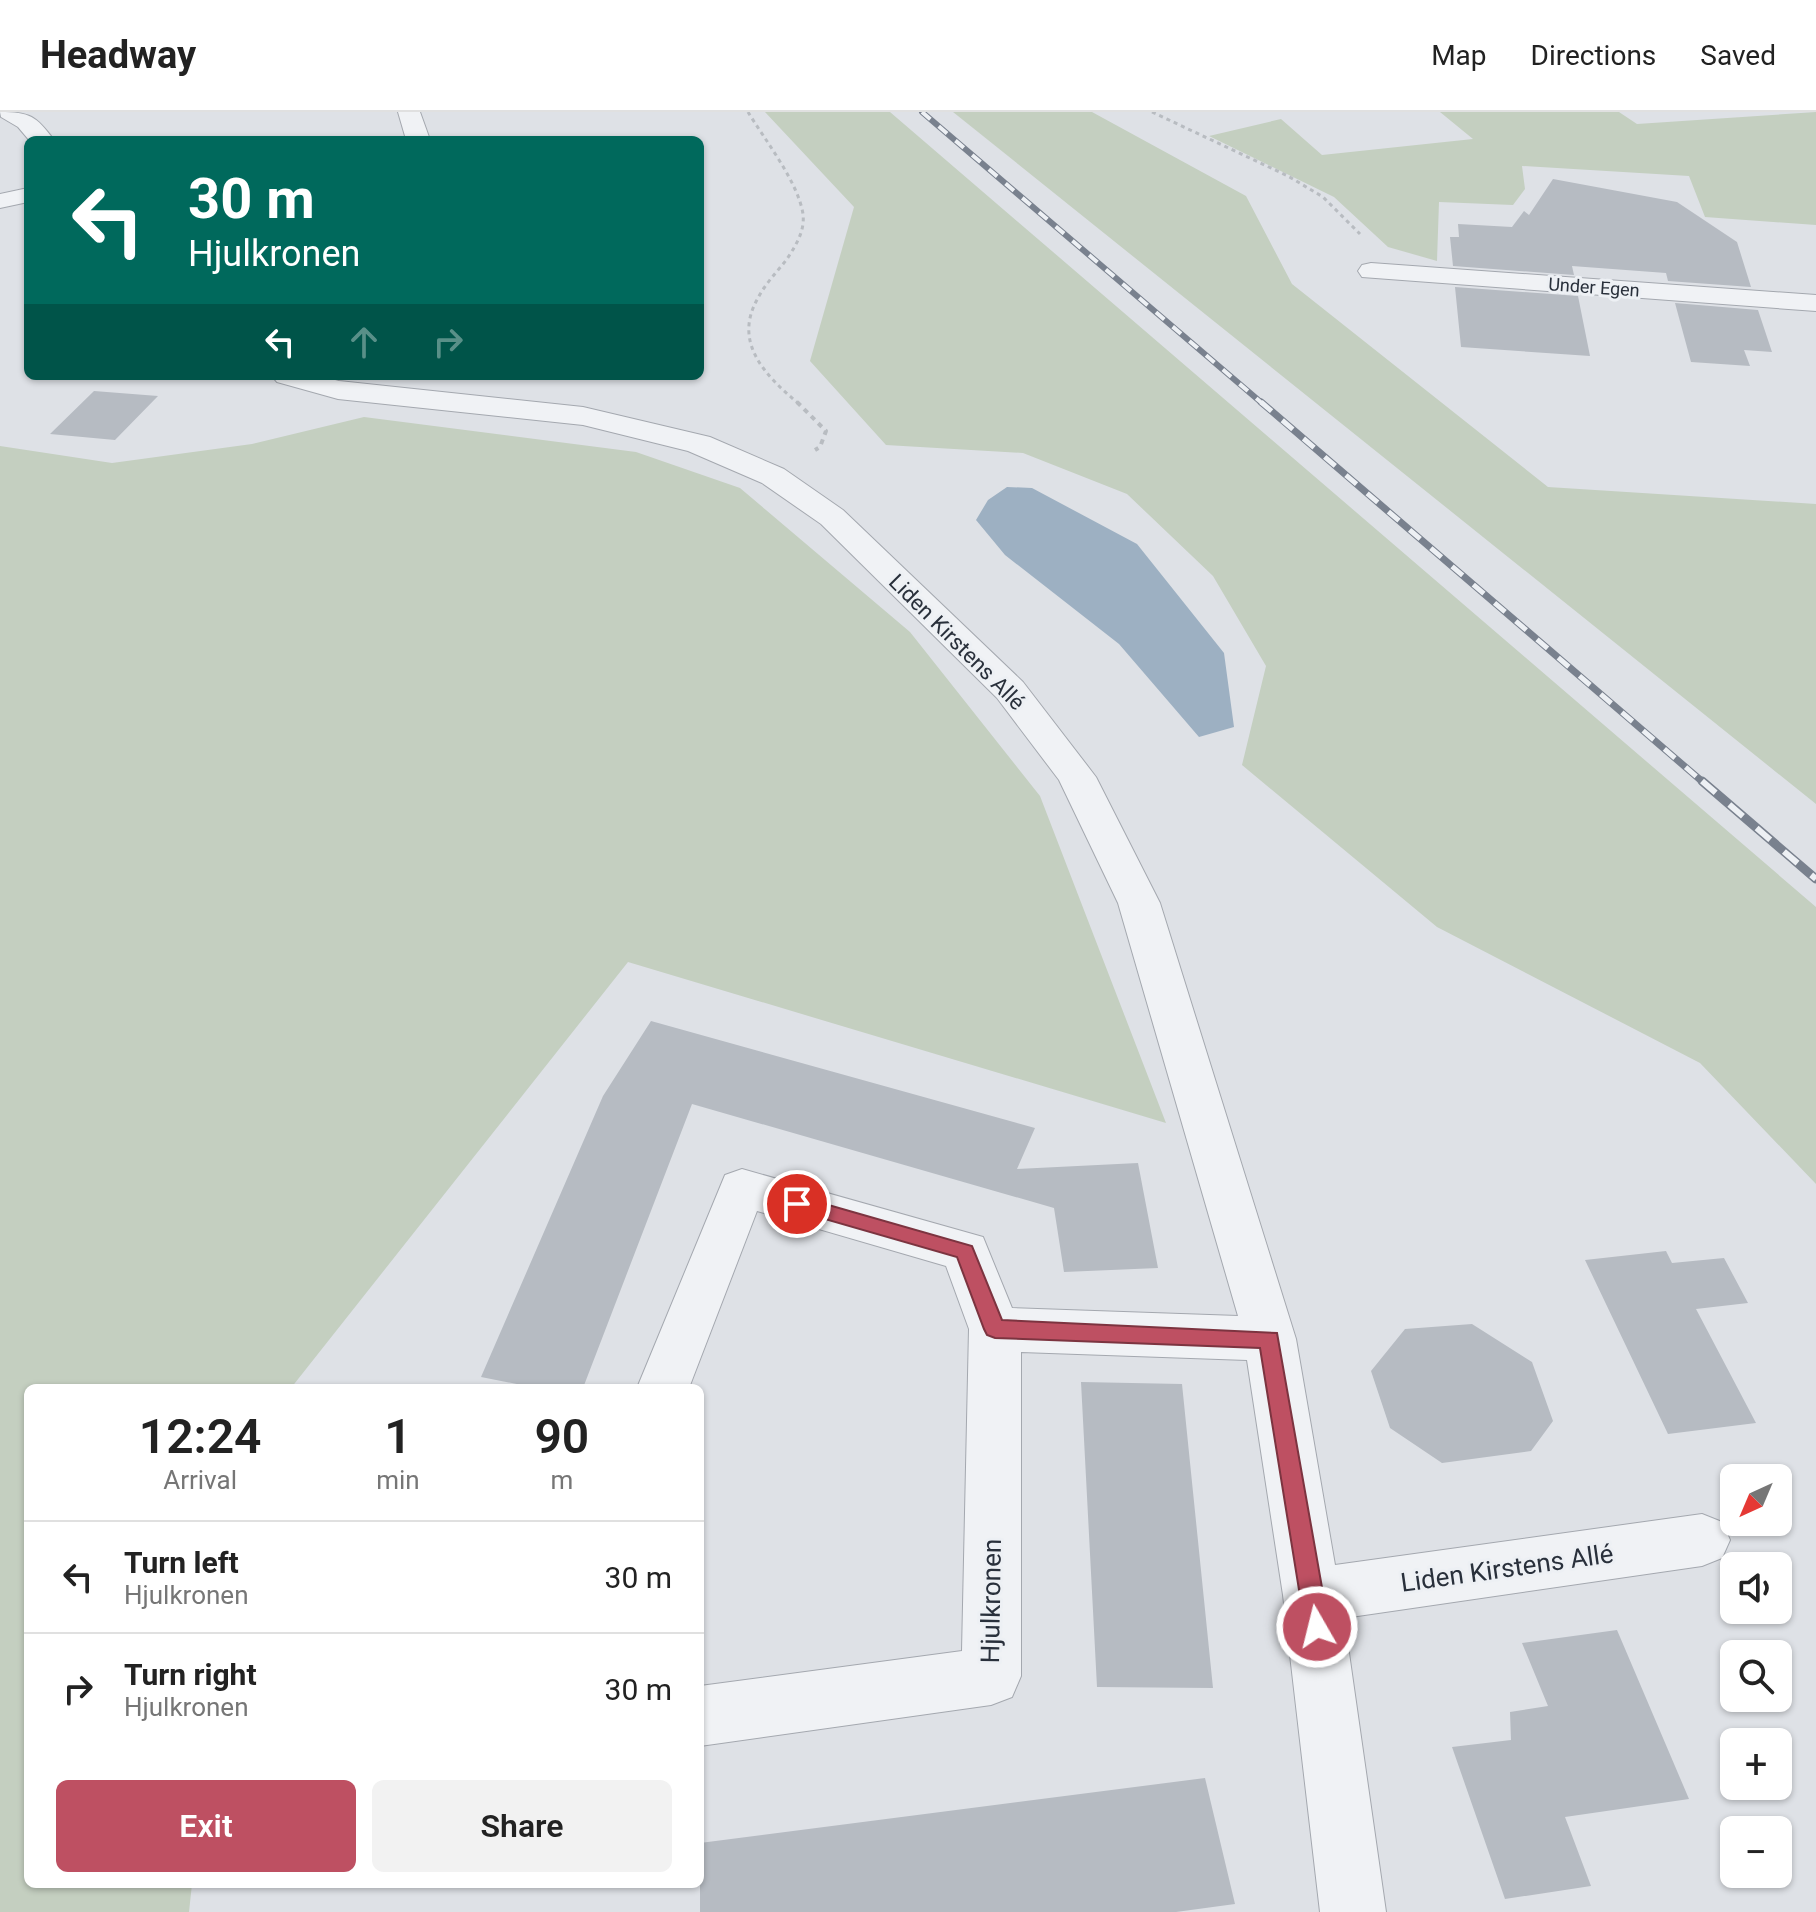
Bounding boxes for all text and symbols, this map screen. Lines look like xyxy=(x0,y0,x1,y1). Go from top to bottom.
text: Headway xyxy=(40,33,196,77)
text: Map xyxy=(1431,39,1487,72)
text: Directions xyxy=(1531,39,1656,72)
text: Saved xyxy=(1700,39,1776,72)
text: 30 m xyxy=(188,166,315,232)
icon: left xyxy=(56,168,160,272)
text: Hjulkronen xyxy=(188,233,360,275)
street label: Under Egen xyxy=(1548,273,1640,301)
icon: left xyxy=(258,320,302,364)
icon: ahead xyxy=(342,320,386,364)
icon: right xyxy=(426,320,470,364)
street label: Liden Kirstens Allé xyxy=(884,569,1030,715)
pin xyxy=(763,1170,831,1238)
icon: arrive xyxy=(775,1182,819,1226)
text: 12:24 xyxy=(139,1408,261,1465)
text: 1 xyxy=(384,1408,412,1465)
text: 90 xyxy=(534,1408,589,1465)
north arrow xyxy=(1720,1464,1792,1536)
map controls xyxy=(1720,1464,1792,1888)
text: Arrival xyxy=(163,1465,237,1495)
text: min xyxy=(376,1465,420,1495)
text: m xyxy=(550,1465,573,1495)
street label: Hjulkronen xyxy=(975,1538,1007,1664)
street label: Liden Kirstens Allé xyxy=(1399,1538,1615,1598)
text: Turn left xyxy=(124,1545,239,1580)
button: sound xyxy=(1720,1552,1792,1624)
icon: left xyxy=(56,1555,100,1599)
text: 30 m xyxy=(605,1560,672,1595)
text: Hjulkronen xyxy=(124,1580,249,1610)
position arrow xyxy=(1275,1585,1359,1669)
button: search xyxy=(1720,1640,1792,1712)
text: Turn right xyxy=(124,1657,257,1692)
icon: right xyxy=(56,1667,100,1711)
text: 30 m xyxy=(605,1672,672,1707)
text: Hjulkronen xyxy=(124,1692,249,1722)
button: + xyxy=(1720,1728,1792,1800)
button: Exit xyxy=(56,1780,356,1872)
button: Share xyxy=(372,1780,672,1872)
button: − xyxy=(1720,1816,1792,1888)

